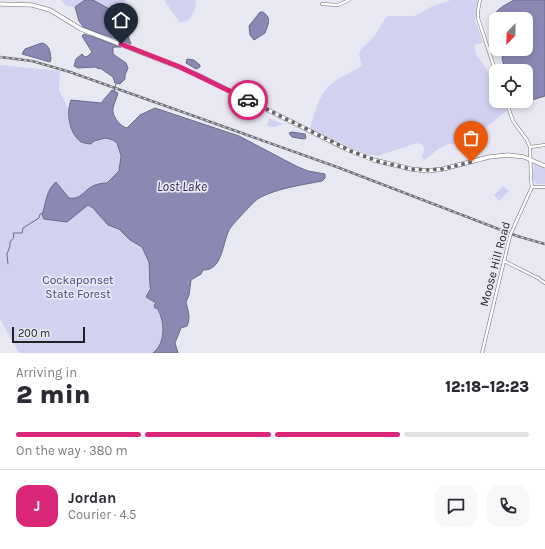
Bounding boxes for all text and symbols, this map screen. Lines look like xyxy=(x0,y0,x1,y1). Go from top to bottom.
pin xyxy=(104,3,138,44)
icon: home xyxy=(110,9,132,31)
north arrow xyxy=(489,12,533,56)
map controls xyxy=(489,12,533,108)
button: locate xyxy=(489,64,533,108)
courier xyxy=(228,80,268,120)
icon: car xyxy=(237,89,259,111)
pin xyxy=(454,121,488,162)
icon: bag xyxy=(460,127,482,149)
water label: Lost Lake xyxy=(157,179,207,194)
street label: Moose Hill Road xyxy=(477,220,513,308)
park label: Cockaponset State Forest xyxy=(42,273,114,301)
scale bar xyxy=(12,325,85,344)
text: 200 m xyxy=(18,327,50,340)
text: Arriving in xyxy=(16,365,77,380)
text: 12:18–12:23 xyxy=(445,378,529,396)
text: 2 min xyxy=(16,379,91,410)
text: On the way · 380 m xyxy=(16,443,128,458)
button: chat xyxy=(435,485,477,527)
button: phone xyxy=(487,485,529,527)
text: Jordan xyxy=(68,489,116,507)
text: J xyxy=(34,497,40,515)
text: Courier · 4.5 xyxy=(68,507,136,522)

